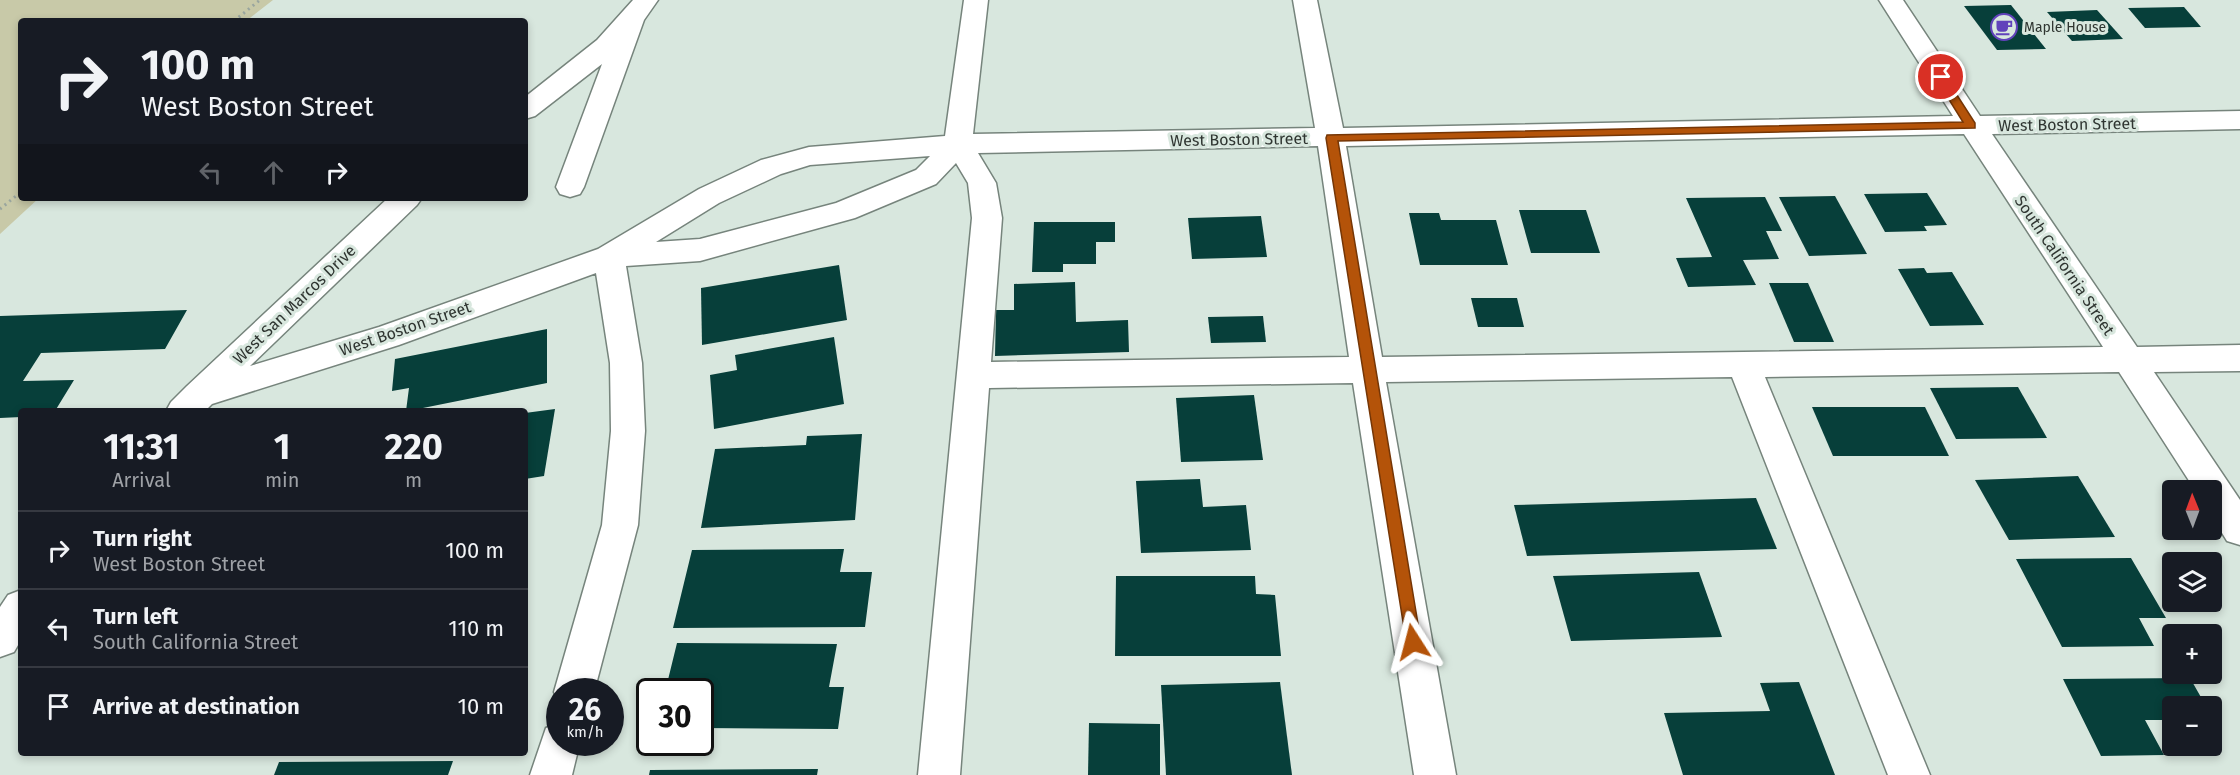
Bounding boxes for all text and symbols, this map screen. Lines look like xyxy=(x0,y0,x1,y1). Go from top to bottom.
cafe icon: Maple House xyxy=(1989,12,2019,42)
place label: Maple House xyxy=(2024,19,2106,36)
text: 100 m xyxy=(141,40,255,90)
icon: right xyxy=(42,42,120,120)
pin xyxy=(1915,51,1966,102)
icon: arrive xyxy=(1924,60,1957,93)
text: West Boston Street xyxy=(141,91,373,123)
street label: West Boston Street xyxy=(1998,114,2136,135)
street label: West Boston Street xyxy=(1170,129,1308,150)
icon: left xyxy=(194,156,227,189)
icon: ahead xyxy=(257,156,290,189)
icon: right xyxy=(320,156,353,189)
street label: South California Street xyxy=(2011,192,2119,339)
street label: West San Marcos Drive xyxy=(229,241,360,368)
street label: West Boston Street xyxy=(337,297,474,360)
text: 11:31 xyxy=(103,425,180,469)
text: 1 xyxy=(274,425,291,469)
text: 220 xyxy=(385,425,443,469)
text: Arrival xyxy=(112,468,171,492)
text: min xyxy=(265,468,299,492)
text: m xyxy=(405,468,422,492)
north arrow xyxy=(2162,480,2222,540)
map controls xyxy=(2162,480,2222,756)
text: Turn right xyxy=(93,525,192,552)
icon: right xyxy=(42,534,75,567)
text: 100 m xyxy=(445,537,504,564)
text: West Boston Street xyxy=(93,552,265,576)
button: layers xyxy=(2162,552,2222,612)
text: Turn left xyxy=(93,603,178,630)
position arrow xyxy=(1381,610,1445,674)
icon: left xyxy=(42,612,75,645)
text: 110 m xyxy=(448,615,504,642)
button: + xyxy=(2162,624,2222,684)
text: South California Street xyxy=(93,630,298,654)
speed limit sign: 30 xyxy=(636,678,714,756)
icon: arrive xyxy=(42,690,75,723)
text: 26 xyxy=(569,692,601,728)
text: Arrive at destination xyxy=(93,693,300,720)
text: 10 m xyxy=(458,693,504,720)
button: − xyxy=(2162,696,2222,756)
text: km/h xyxy=(566,723,604,741)

